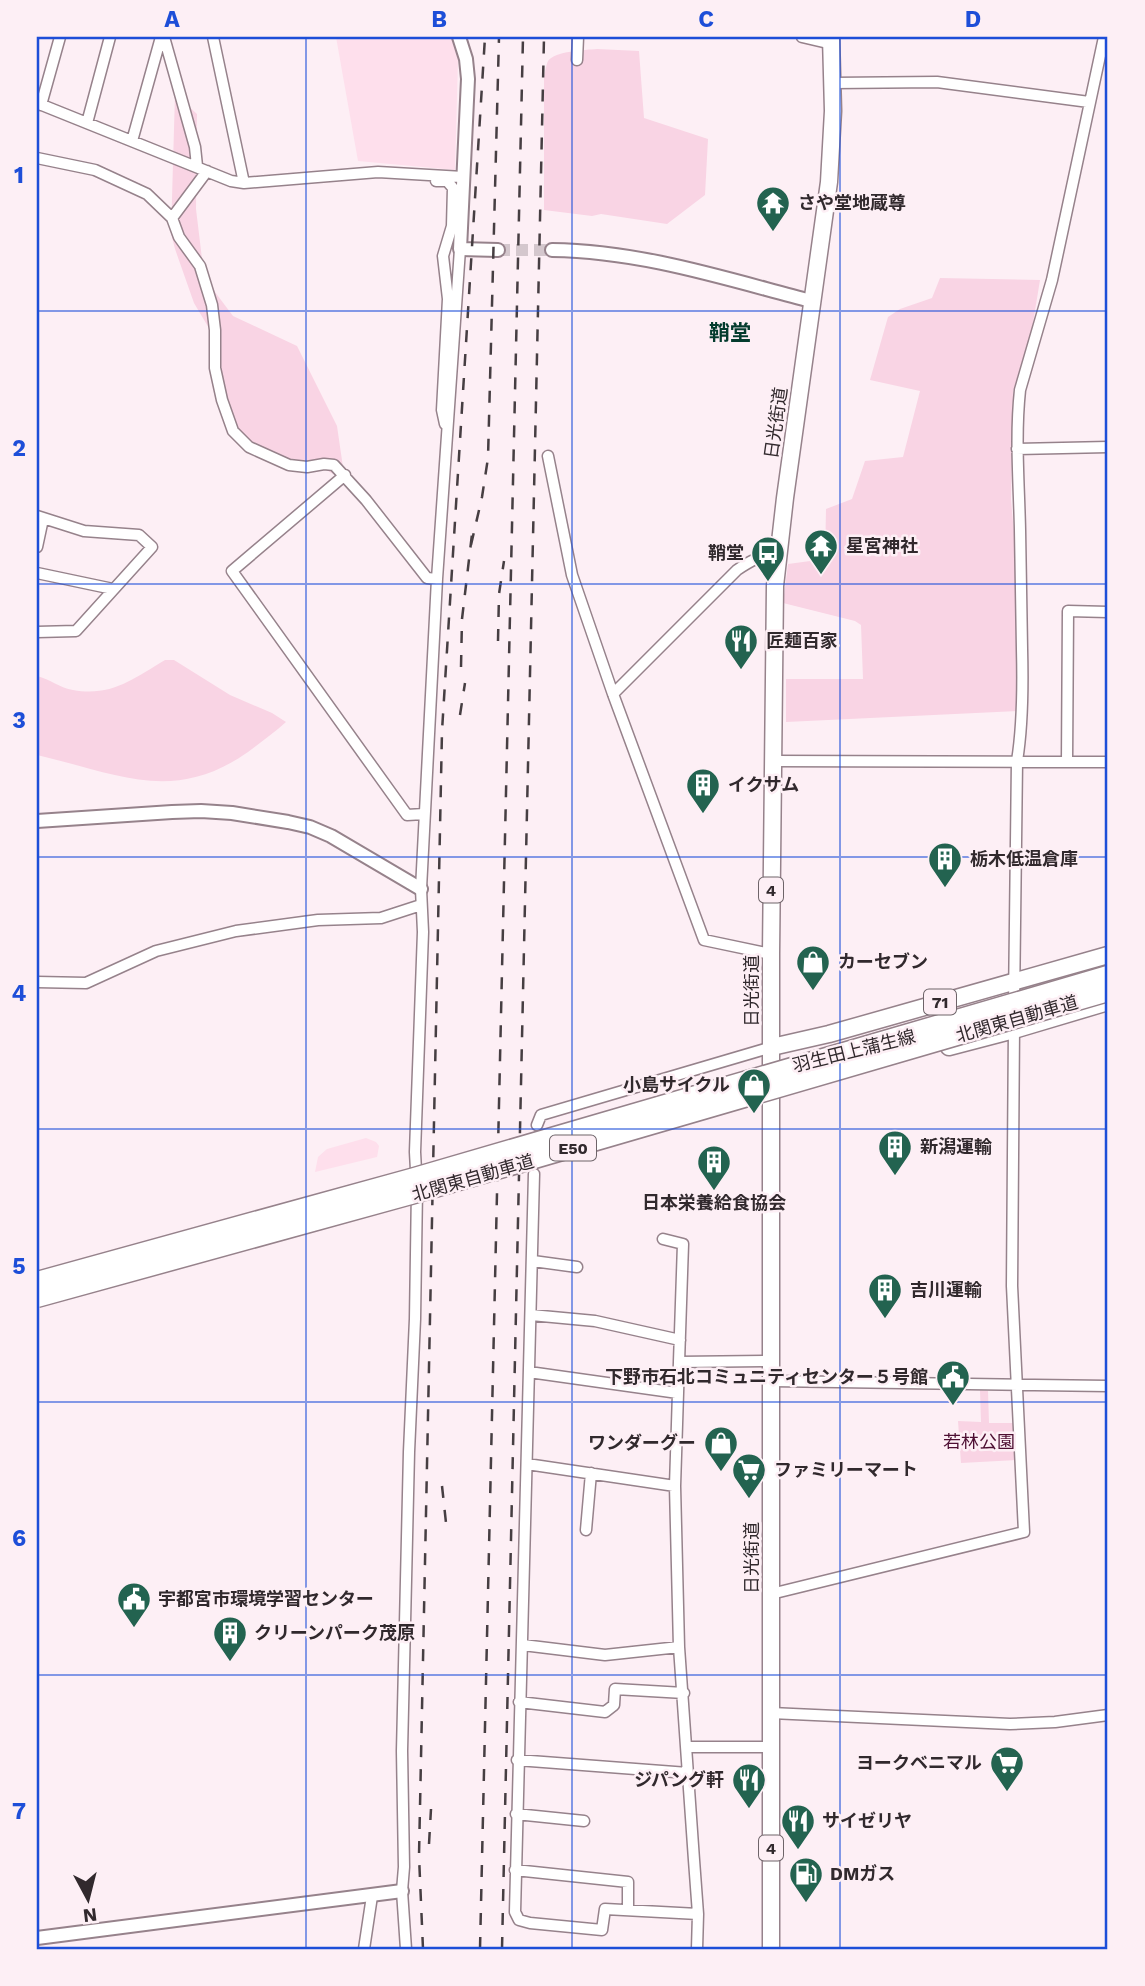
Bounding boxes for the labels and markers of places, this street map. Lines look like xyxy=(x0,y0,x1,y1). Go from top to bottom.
temple icon: さや堂地蔵尊 xyxy=(754,184,792,233)
place label: さや堂地蔵尊 xyxy=(798,192,906,213)
temple icon: 星宮神社 xyxy=(802,527,840,576)
bus stop icon: 鞘堂 xyxy=(749,534,787,583)
place label: 星宮神社 xyxy=(846,535,918,556)
place label: 鞘堂 xyxy=(708,542,744,563)
restaurant icon: 匠麺百家 xyxy=(722,622,760,671)
place label: 匠麺百家 xyxy=(766,630,838,651)
building icon: イクサム xyxy=(684,766,722,815)
place label: イクサム xyxy=(728,774,799,795)
building icon: 栃木低温倉庫 xyxy=(926,840,964,889)
place label: 栃木低温倉庫 xyxy=(970,848,1078,869)
shop icon: カーセブン xyxy=(794,943,832,992)
place label: カーセブン xyxy=(838,951,928,972)
shop icon: 小島サイクル xyxy=(735,1066,773,1115)
place label: 小島サイクル xyxy=(623,1074,730,1095)
building icon: 新潟運輸 xyxy=(876,1128,914,1177)
place label: 新潟運輸 xyxy=(920,1136,992,1157)
building icon: 日本栄養給食協会 xyxy=(695,1143,733,1192)
place label: 日本栄養給食協会 xyxy=(642,1192,786,1213)
building icon: 吉川運輸 xyxy=(866,1271,904,1320)
place label: 吉川運輸 xyxy=(910,1279,982,1300)
public building icon: 下野市石北コミュニティセンター５号館 xyxy=(934,1358,972,1407)
place label: 下野市石北コミュニティセンター５号館 xyxy=(605,1366,928,1387)
shop icon: ワンダーグー xyxy=(702,1424,740,1473)
place label: ワンダーグー xyxy=(588,1432,696,1453)
supermarket icon: ファミリーマート xyxy=(730,1451,768,1500)
place label: ファミリーマート xyxy=(774,1459,918,1480)
public building icon: 宇都宮市環境学習センター xyxy=(115,1580,153,1629)
place label: 宇都宮市環境学習センター xyxy=(158,1588,374,1609)
building icon: クリーンパーク茂原 xyxy=(211,1614,249,1663)
place label: クリーンパーク茂原 xyxy=(254,1622,415,1643)
supermarket icon: ヨークベニマル xyxy=(988,1744,1026,1793)
place label: ヨークベニマル xyxy=(856,1752,982,1773)
restaurant icon: ジパング軒 xyxy=(730,1761,768,1810)
place label: ジパング軒 xyxy=(634,1769,724,1790)
restaurant icon: サイゼリヤ xyxy=(779,1802,817,1851)
place label: サイゼリヤ xyxy=(822,1810,912,1831)
fuel station icon: DMガス xyxy=(787,1855,825,1904)
place label: DMガス xyxy=(830,1863,895,1884)

